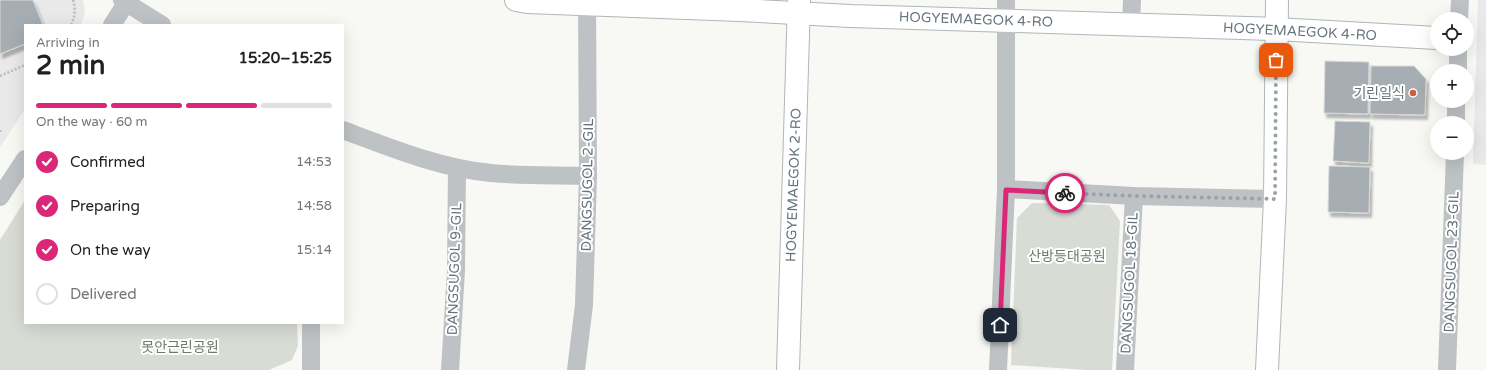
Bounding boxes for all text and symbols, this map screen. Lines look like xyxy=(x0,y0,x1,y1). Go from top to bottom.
street label: HOGYEMAEGOK 4-RO xyxy=(899,8,1053,31)
map controls xyxy=(1430,12,1474,160)
button: locate xyxy=(1430,12,1474,56)
street label: HOGYEMAEGOK 4-RO xyxy=(1223,19,1377,44)
text: Arriving in xyxy=(36,35,100,51)
pin xyxy=(1259,43,1293,77)
text: 15:20–15:25 xyxy=(239,49,332,67)
icon: bag xyxy=(1265,49,1287,71)
text: 2 min xyxy=(36,50,105,81)
button: + xyxy=(1430,64,1474,108)
place label: 기린일식 xyxy=(1353,85,1405,102)
marker: 기린일식 xyxy=(1408,88,1418,98)
street label: HOGYEMAEGOK 2-RO xyxy=(782,108,805,262)
text: On the way · 60 m xyxy=(36,114,148,130)
button: − xyxy=(1430,116,1474,160)
street label: DANGSUGOL 2-GIL xyxy=(578,119,597,251)
icon: check xyxy=(36,151,58,173)
text: Confirmed xyxy=(70,153,145,171)
text: 14:53 xyxy=(296,154,332,170)
courier xyxy=(1045,173,1085,213)
icon: bike xyxy=(1054,182,1076,204)
street label: DANGSUGOL 23-GIL xyxy=(1441,191,1462,333)
icon: check xyxy=(36,195,58,217)
text: Preparing xyxy=(70,197,140,215)
text: 14:58 xyxy=(296,198,332,214)
street label: DANGSUGOL 9-GIL xyxy=(444,202,465,336)
street label: DANGSUGOL 18-GIL xyxy=(1117,212,1142,354)
icon: check xyxy=(36,239,58,261)
text: On the way xyxy=(70,241,150,259)
text: 15:14 xyxy=(296,242,332,258)
park label: 산방등대공원 xyxy=(1028,248,1106,265)
text: Delivered xyxy=(70,285,137,303)
pin xyxy=(983,308,1017,342)
icon: home xyxy=(989,314,1011,336)
park label: 못안근린공원 xyxy=(141,339,219,356)

